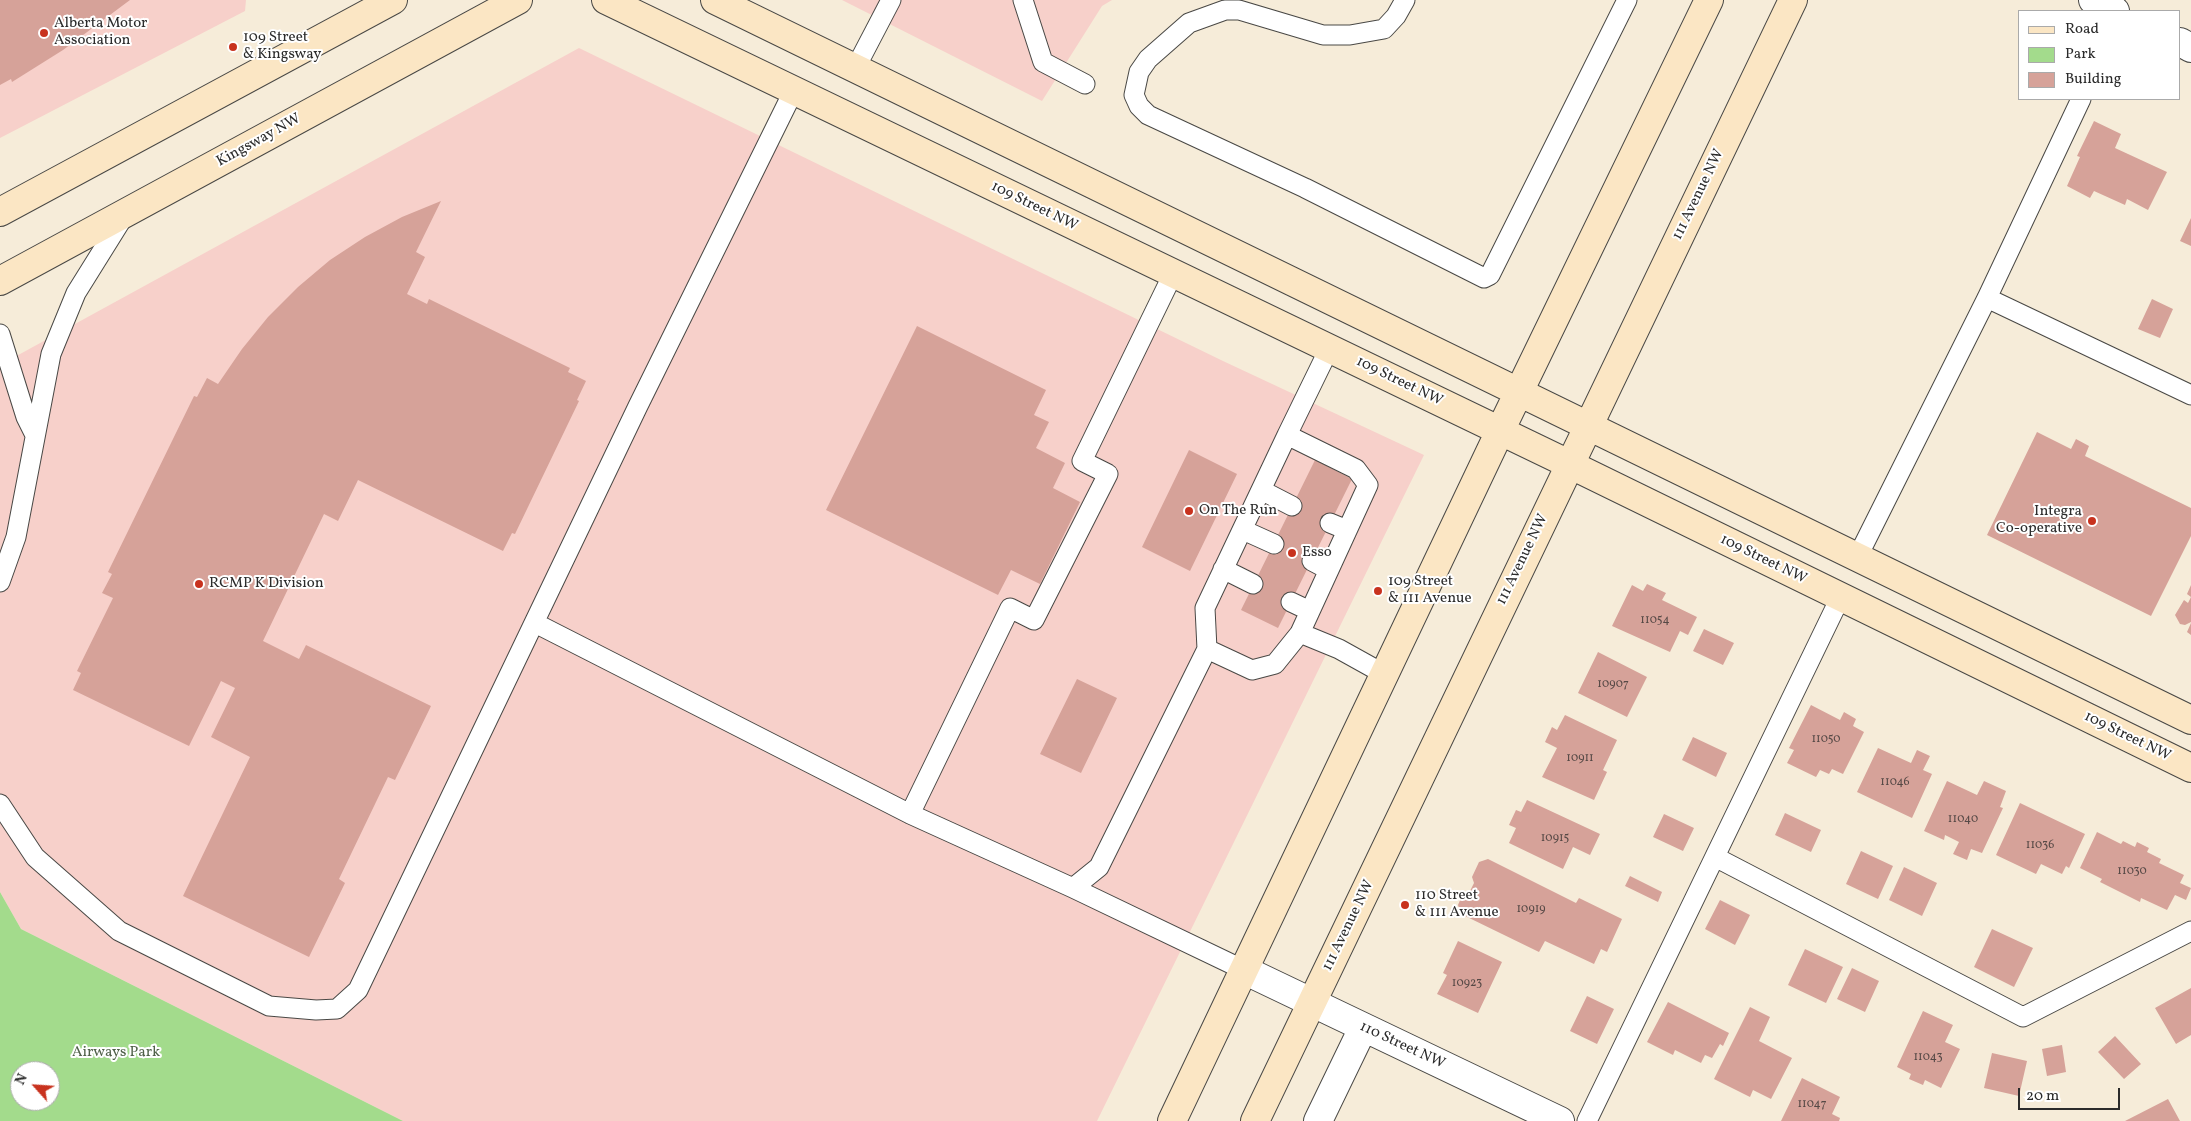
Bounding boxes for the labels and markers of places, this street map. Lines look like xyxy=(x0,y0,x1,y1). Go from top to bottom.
place label: Alberta Motor Association xyxy=(54,15,147,50)
marker: Alberta Motor Association xyxy=(38,27,50,39)
place label: 109 Street & Kingsway xyxy=(243,29,321,64)
marker: 109 Street & Kingsway xyxy=(227,41,239,53)
place label: On The Run xyxy=(1199,502,1277,520)
place label: Integra Co-operative xyxy=(1996,503,2082,538)
marker: On The Run xyxy=(1183,505,1195,517)
marker: Integra Co-operative xyxy=(2086,515,2098,527)
place label: Esso xyxy=(1302,544,1332,562)
marker: Esso xyxy=(1286,547,1298,559)
place label: 109 Street & 111 Avenue xyxy=(1388,573,1472,608)
place label: RCMP K Division xyxy=(209,575,324,593)
marker: RCMP K Division xyxy=(193,578,205,590)
marker: 109 Street & 111 Avenue xyxy=(1372,585,1384,597)
place label: 110 Street & 111 Avenue xyxy=(1415,887,1499,922)
marker: 110 Street & 111 Avenue xyxy=(1399,899,1411,911)

